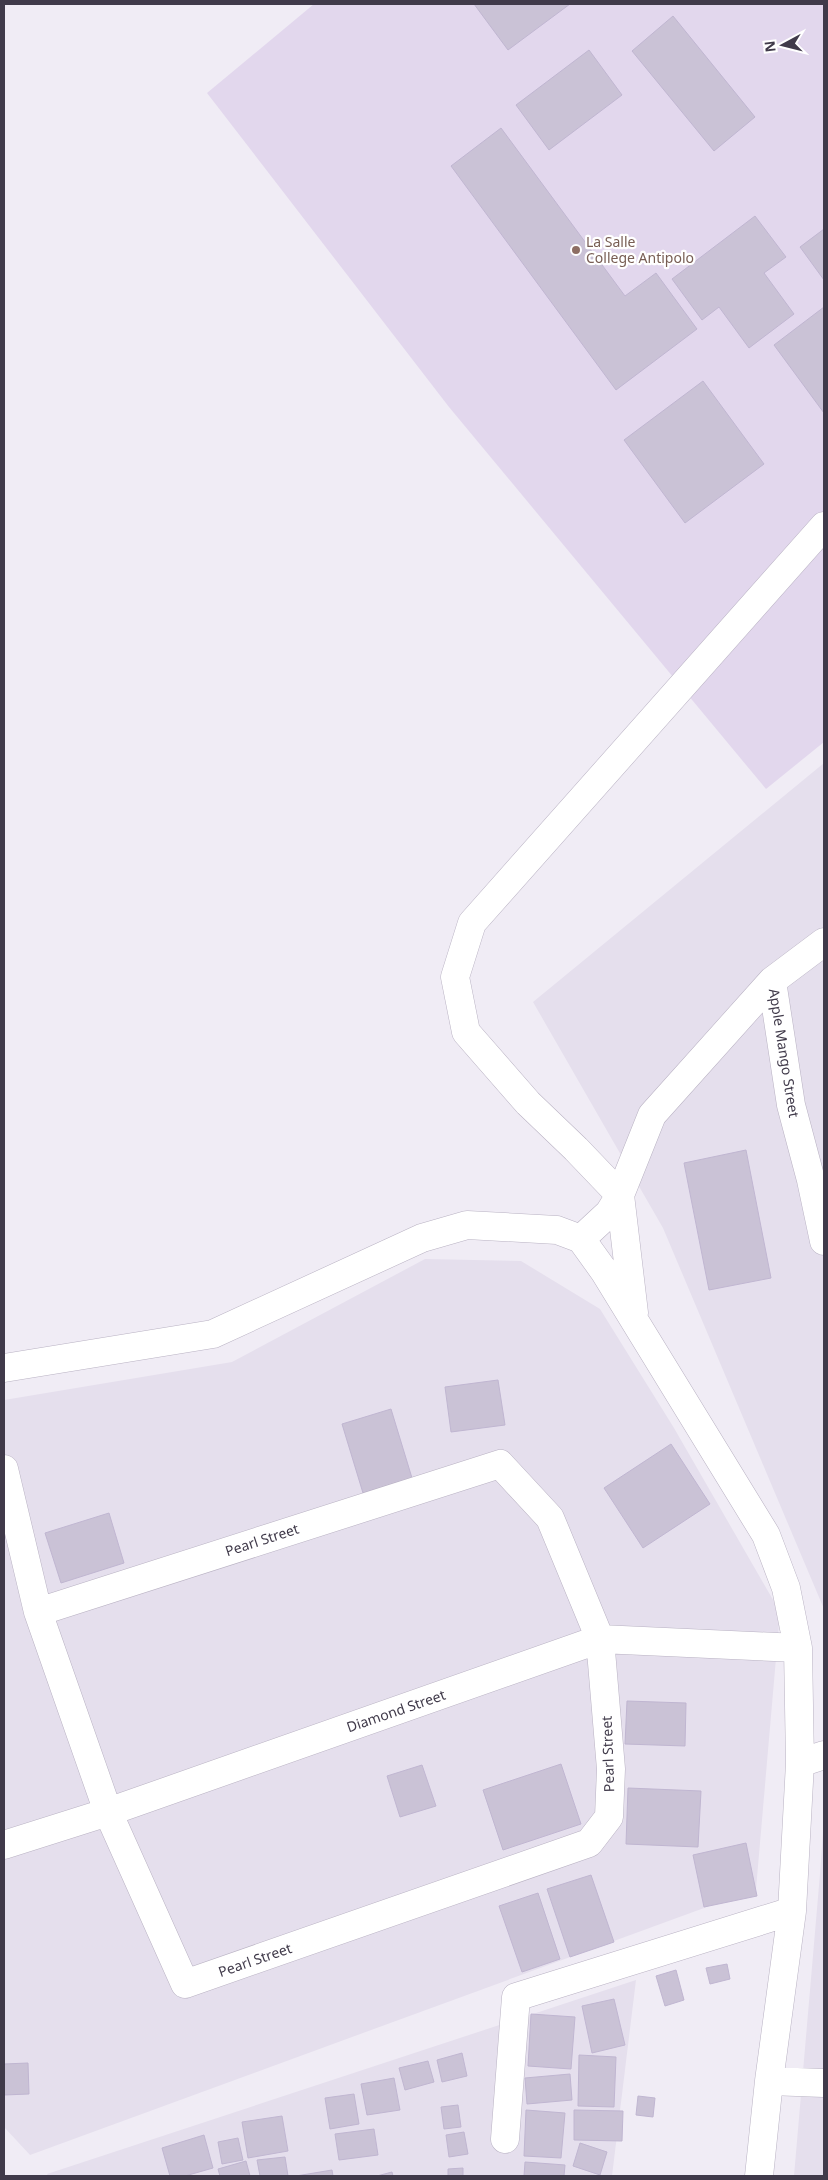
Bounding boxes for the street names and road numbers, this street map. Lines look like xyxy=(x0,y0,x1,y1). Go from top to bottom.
street label: Apple Mango Street xyxy=(765,987,804,1119)
street label: Pearl Street xyxy=(223,1519,301,1560)
street label: Diamond Street xyxy=(344,1685,448,1736)
street label: Pearl Street xyxy=(597,1716,618,1792)
street label: Pearl Street xyxy=(216,1938,294,1981)

